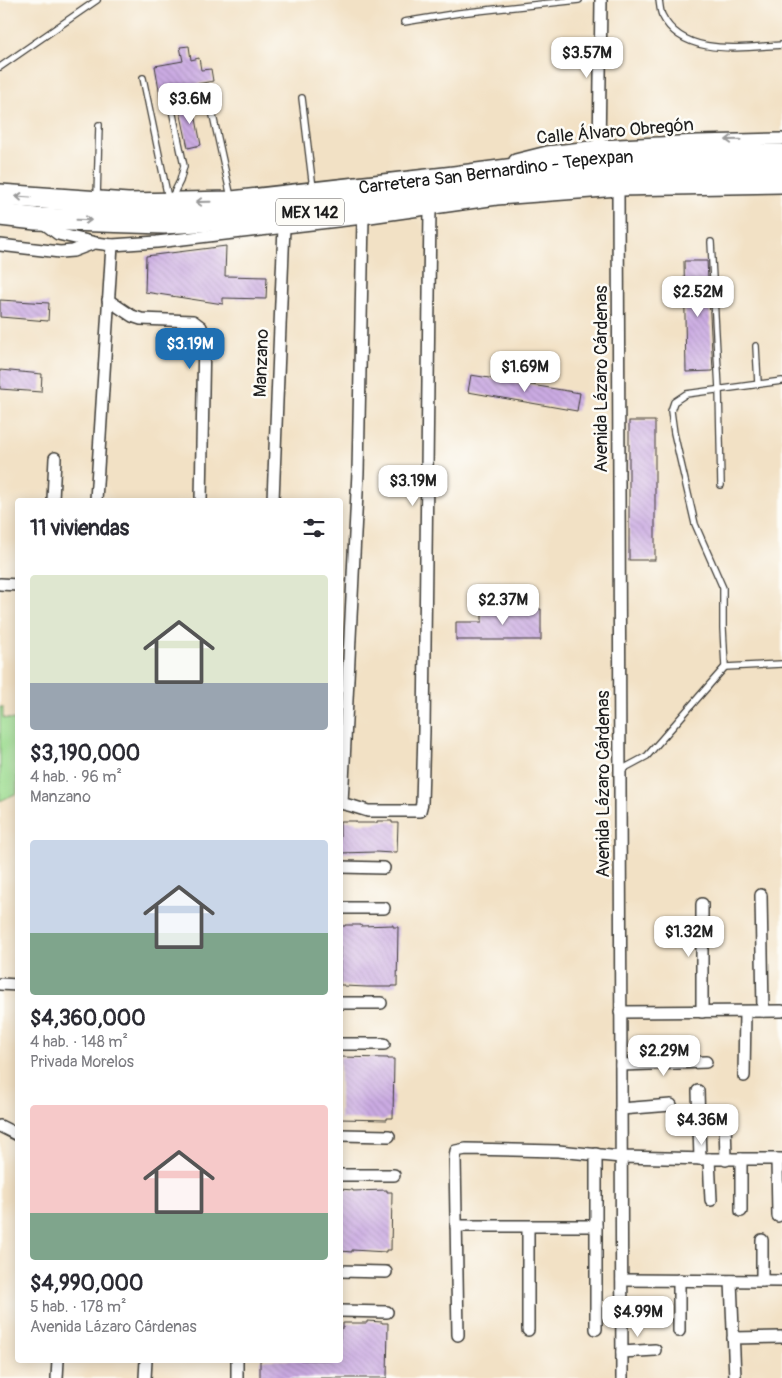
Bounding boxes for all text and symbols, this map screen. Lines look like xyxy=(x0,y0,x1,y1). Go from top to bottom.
pin: $3.57M xyxy=(546,36,628,79)
text: $3.57M xyxy=(562,43,612,63)
pin: $3.6M xyxy=(155,82,225,125)
text: $3.6M xyxy=(169,89,211,109)
street label: Calle Álvaro Obregón xyxy=(536,113,695,150)
one-way arrow xyxy=(726,135,742,145)
street label: Carretera San Bernardino - Tepexpan xyxy=(357,145,634,200)
one-way arrow xyxy=(15,192,31,201)
one-way arrow xyxy=(195,197,211,207)
road number: MEX 142 xyxy=(276,198,344,226)
one-way arrow xyxy=(75,215,91,225)
pin: $2.52M xyxy=(657,276,739,318)
text: $2.52M xyxy=(673,282,723,302)
street label: Avenida Lázaro Cárdenas xyxy=(590,285,613,473)
pin: $3.19M xyxy=(149,328,231,370)
street label: Manzano xyxy=(249,328,274,398)
text: $3.19M xyxy=(166,334,214,354)
pin: $1.69M xyxy=(484,350,566,393)
text: $1.69M xyxy=(501,357,549,377)
pin: $3.19M xyxy=(372,464,454,507)
text: $3.19M xyxy=(389,471,437,491)
icon: filters xyxy=(300,514,328,542)
text: 11 viviendas xyxy=(30,515,129,542)
pin: $2.37M xyxy=(462,584,544,626)
text: $2.37M xyxy=(478,590,528,610)
icon: home xyxy=(134,607,224,697)
street label: Avenida Lázaro Cárdenas xyxy=(592,690,615,878)
text: $3,190,000 xyxy=(30,740,140,767)
text: 4 hab. · 96 m² xyxy=(30,767,122,787)
text: Manzano xyxy=(30,787,91,807)
icon: home xyxy=(134,872,224,962)
pin: $1.32M xyxy=(648,916,730,958)
text: $1.32M xyxy=(665,922,713,942)
text: $4,360,000 xyxy=(30,1005,146,1032)
text: 4 hab. · 148 m² xyxy=(30,1032,128,1052)
pin: $2.29M xyxy=(623,1034,705,1077)
text: $2.29M xyxy=(639,1041,689,1061)
text: Privada Morelos xyxy=(30,1052,134,1072)
pin: $4.36M xyxy=(661,1104,743,1146)
text: $4.36M xyxy=(676,1110,728,1130)
icon: home xyxy=(134,1137,224,1227)
text: $4,990,000 xyxy=(30,1270,143,1297)
pin: $4.99M xyxy=(597,1296,679,1338)
text: 5 hab. · 178 m² xyxy=(30,1297,127,1317)
text: $4.99M xyxy=(613,1302,663,1322)
text: Avenida Lázaro Cárdenas xyxy=(30,1317,197,1337)

